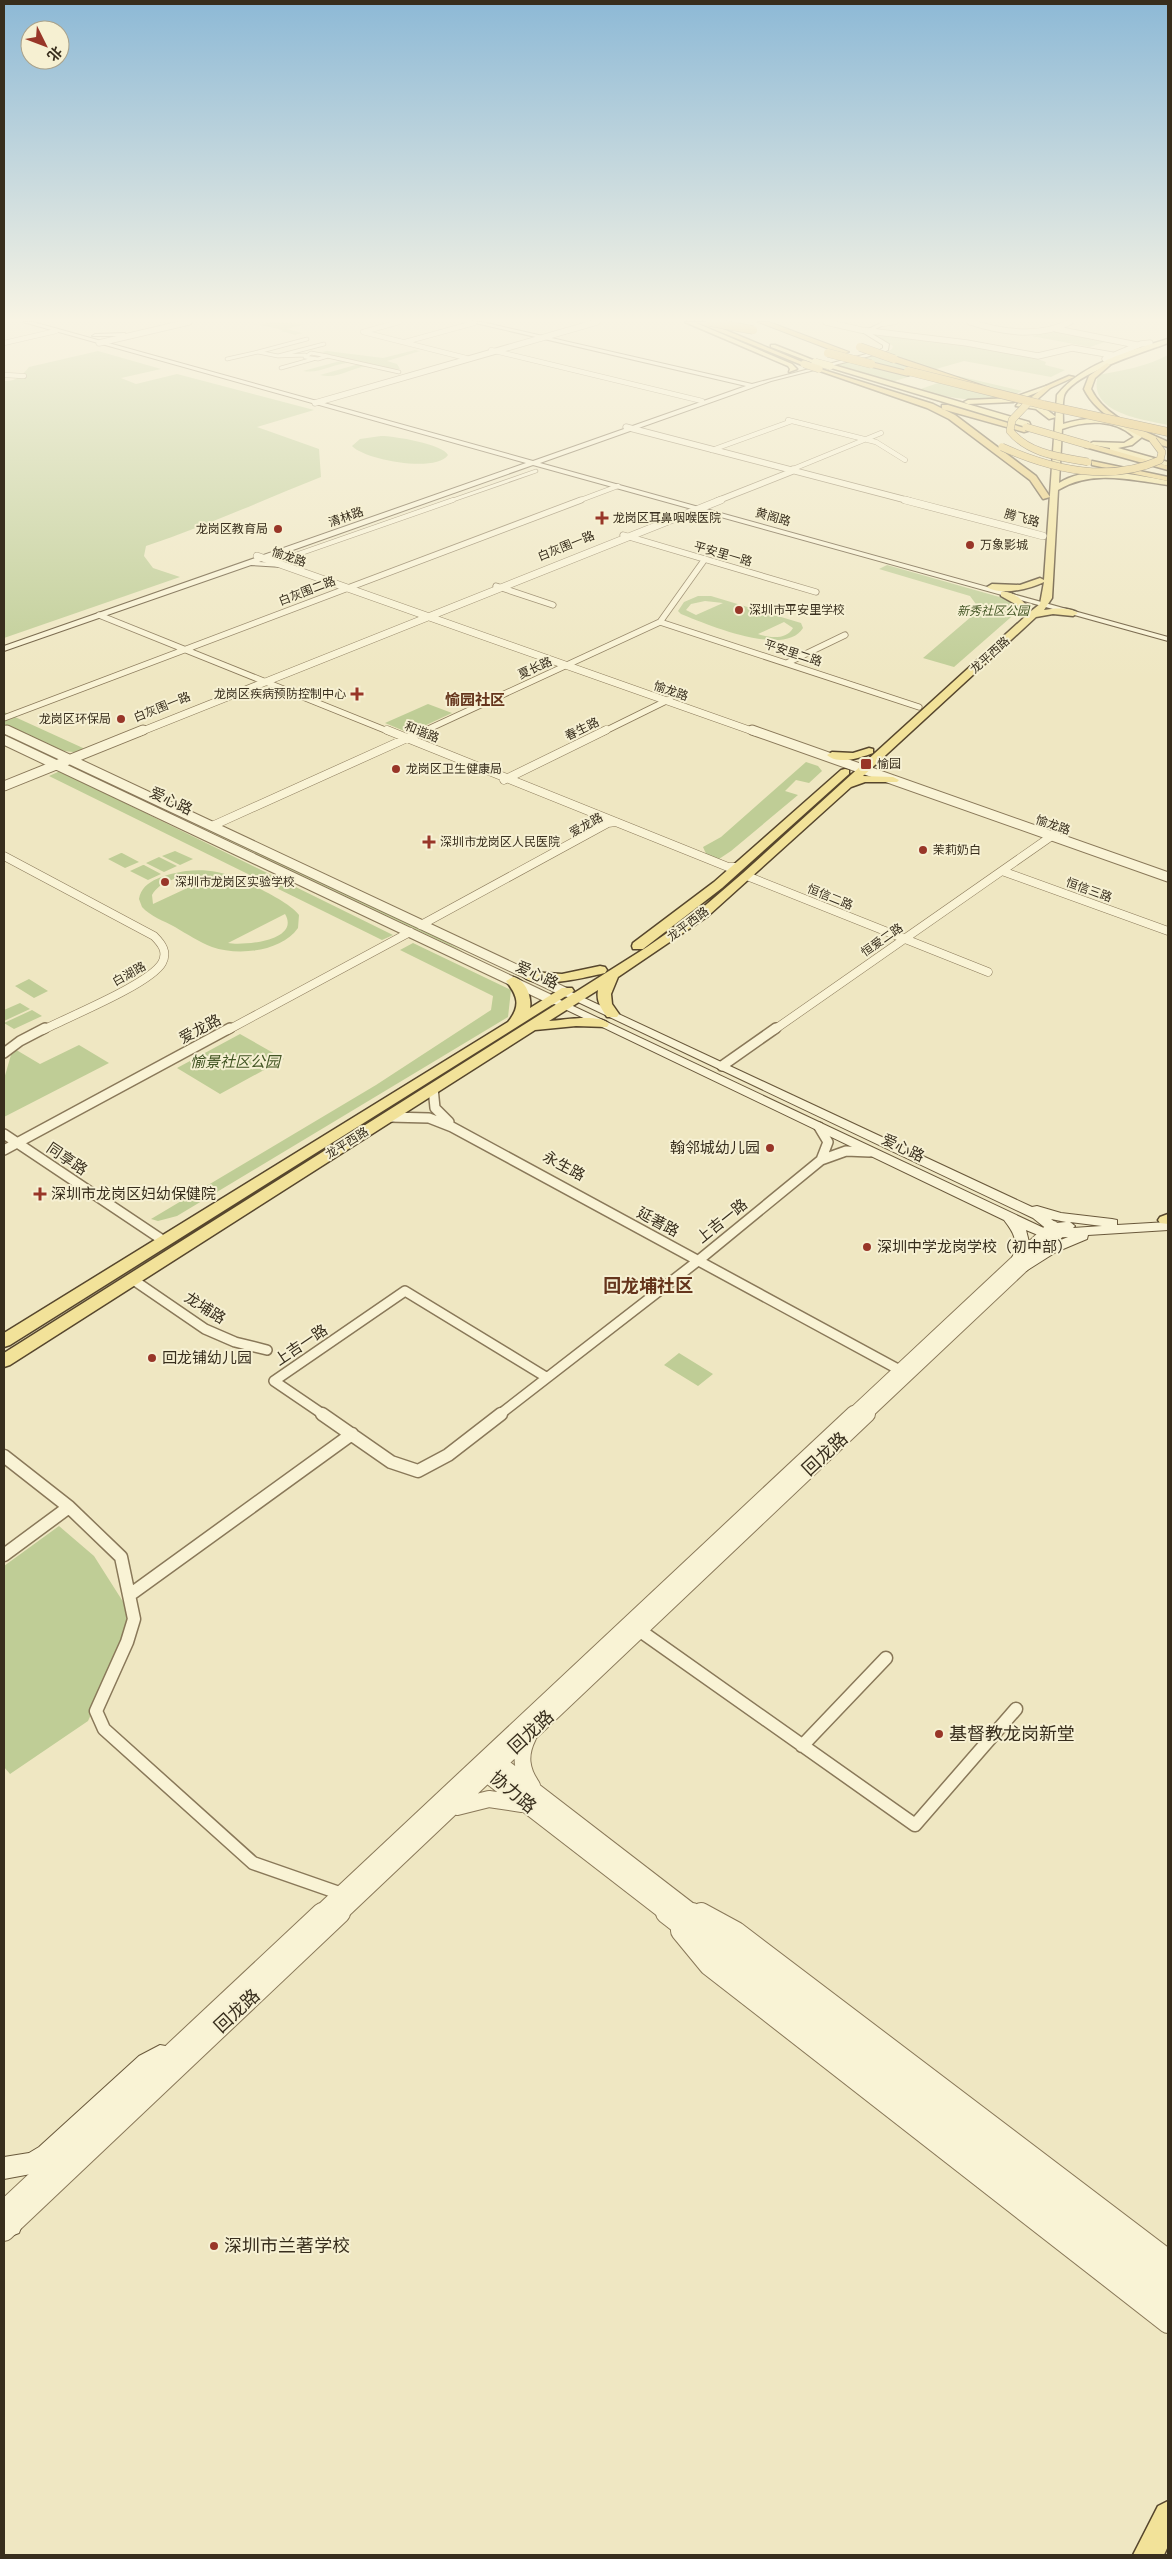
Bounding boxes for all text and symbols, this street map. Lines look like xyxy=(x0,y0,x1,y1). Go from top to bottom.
north arrow xyxy=(20,20,70,70)
text: 北 xyxy=(43,42,68,66)
street label: 清林路 xyxy=(326,502,365,529)
street label: 黄阁路 xyxy=(754,502,793,529)
street label: 腾飞路 xyxy=(1003,504,1042,529)
place label: 龙岗区耳鼻咽喉医院 xyxy=(613,508,721,525)
marker: 龙岗区耳鼻咽喉医院 xyxy=(595,511,609,525)
place label: 龙岗区教育局 xyxy=(196,519,268,536)
marker: 龙岗区教育局 xyxy=(272,523,284,535)
street label: 白灰围一路 xyxy=(534,525,596,564)
place label: 万象影城 xyxy=(980,535,1028,552)
street label: 平安里一路 xyxy=(692,536,755,569)
marker: 万象影城 xyxy=(964,539,976,551)
street label: 愉龙路 xyxy=(270,542,309,569)
street label: 白灰围二路 xyxy=(275,571,338,608)
place label: 深圳市平安里学校 xyxy=(749,600,845,617)
park label: 新秀社区公园 xyxy=(957,601,1031,618)
marker: 深圳市平安里学校 xyxy=(733,604,745,616)
street label: 龙平西路 xyxy=(965,632,1013,676)
street label: 平安里二路 xyxy=(762,634,825,669)
street label: 夏长路 xyxy=(514,652,554,682)
street label: 愉龙路 xyxy=(652,676,691,703)
place label: 龙岗区疾病预防控制中心 xyxy=(214,684,346,701)
street label: 白灰围一路 xyxy=(130,686,192,725)
marker: 龙岗区疾病预防控制中心 xyxy=(350,687,364,701)
district label: 愉园社区 xyxy=(445,688,505,709)
place label: 龙岗区环保局 xyxy=(39,709,111,726)
street label: 春生路 xyxy=(561,712,601,743)
marker: 龙岗区环保局 xyxy=(115,713,127,725)
street label: 和谐路 xyxy=(403,716,442,745)
place label: 愉园 xyxy=(877,754,901,771)
marker: 愉园 xyxy=(859,757,873,771)
place label: 龙岗区卫生健康局 xyxy=(406,759,502,776)
marker: 龙岗区卫生健康局 xyxy=(390,763,402,775)
street label: 爱心路 xyxy=(147,781,196,819)
street label: 爱龙路 xyxy=(565,808,605,840)
street label: 愉龙路 xyxy=(1034,810,1073,837)
place label: 深圳市龙岗区人民医院 xyxy=(440,832,560,849)
marker: 深圳市龙岗区人民医院 xyxy=(422,835,436,849)
place label: 茉莉奶白 xyxy=(933,840,981,857)
marker: 茉莉奶白 xyxy=(917,844,929,856)
place label: 深圳市龙岗区实验学校 xyxy=(175,872,295,889)
street label: 恒信三路 xyxy=(1064,872,1115,905)
marker: 深圳市龙岗区实验学校 xyxy=(159,876,171,888)
street label: 恒信二路 xyxy=(805,879,856,912)
street label: 龙平西路 xyxy=(663,902,711,944)
street label: 恒爱二路 xyxy=(857,918,906,960)
street label: 爱心路 xyxy=(513,955,562,993)
street label: 白湖路 xyxy=(108,957,148,989)
street label: 爱龙路 xyxy=(174,1008,224,1048)
park label: 愉景社区公园 xyxy=(190,1050,282,1071)
street label: 龙平西路 xyxy=(321,1122,371,1162)
street label: 爱心路 xyxy=(879,1128,928,1166)
street label: 同享路 xyxy=(43,1136,92,1179)
place label: 翰邻城幼儿园 xyxy=(670,1136,760,1157)
marker: 翰邻城幼儿园 xyxy=(764,1142,776,1154)
street label: 永生路 xyxy=(540,1145,590,1185)
place label: 深圳市龙岗区妇幼保健院 xyxy=(51,1182,216,1203)
marker: 深圳市龙岗区妇幼保健院 xyxy=(33,1187,47,1201)
street label: 上吉一路 xyxy=(691,1193,751,1247)
street label: 延著路 xyxy=(634,1201,684,1241)
place label: 深圳中学龙岗学校（初中部） xyxy=(877,1235,1072,1256)
marker: 深圳中学龙岗学校（初中部） xyxy=(861,1241,873,1253)
district label: 回龙埔社区 xyxy=(603,1271,693,1297)
street label: 龙埔路 xyxy=(181,1286,230,1328)
street label: 上吉一路 xyxy=(269,1318,331,1369)
place label: 回龙铺幼儿园 xyxy=(162,1346,252,1367)
marker: 回龙铺幼儿园 xyxy=(146,1352,158,1364)
street label: 回龙路 xyxy=(795,1425,852,1480)
street label: 回龙路 xyxy=(501,1703,558,1758)
place label: 基督教龙岗新堂 xyxy=(949,1719,1075,1745)
marker: 基督教龙岗新堂 xyxy=(933,1728,945,1740)
street label: 协力路 xyxy=(485,1763,543,1818)
street label: 回龙路 xyxy=(207,1982,264,2037)
place label: 深圳市兰著学校 xyxy=(224,2231,350,2257)
marker: 深圳市兰著学校 xyxy=(208,2240,220,2252)

